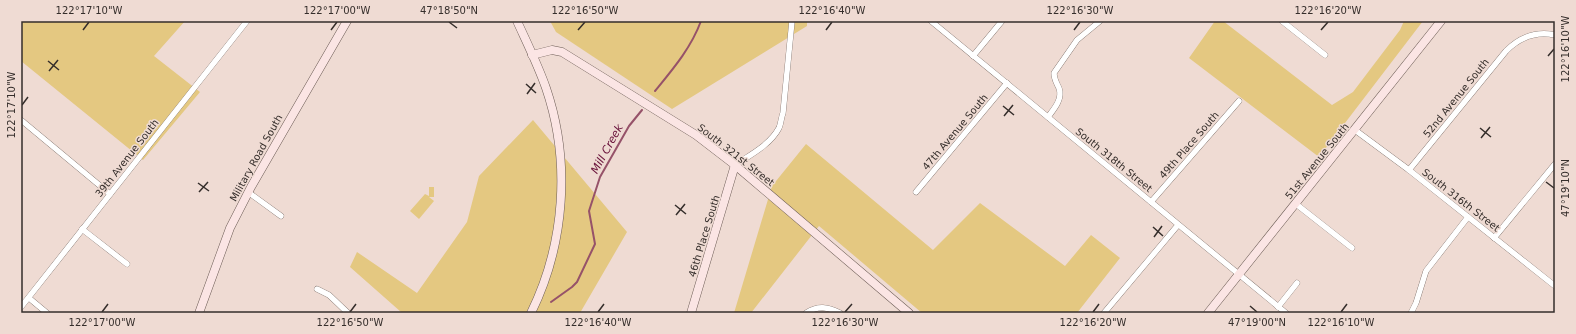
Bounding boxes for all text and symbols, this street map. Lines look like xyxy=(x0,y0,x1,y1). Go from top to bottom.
text: 122°17'10"W xyxy=(56,5,122,16)
text: 122°17'00"W xyxy=(304,5,370,16)
text: 47°18'50"N xyxy=(420,5,478,16)
text: 122°16'50"W xyxy=(552,5,618,16)
text: 122°16'40"W xyxy=(799,5,865,16)
text: 122°16'30"W xyxy=(1047,5,1113,16)
text: 122°16'20"W xyxy=(1295,5,1361,16)
text: 122°16'10"W xyxy=(1560,16,1571,82)
street label: 52nd Avenue South xyxy=(1421,56,1491,140)
text: 122°17'10"W xyxy=(6,72,17,138)
street label: 47th Avenue South xyxy=(920,92,990,172)
street label: 49th Place South xyxy=(1157,109,1221,181)
street label: Military Road South xyxy=(228,113,284,203)
street label: 39th Avenue South xyxy=(93,117,161,199)
street label: 51st Avenue South xyxy=(1283,121,1351,201)
water label: Mill Creek xyxy=(588,122,626,176)
street label: South 321st Street xyxy=(696,122,776,188)
street label: South 318th Street xyxy=(1074,126,1154,194)
text: 47°19'10"N xyxy=(1560,159,1571,217)
street label: South 316th Street xyxy=(1420,166,1502,234)
street label: 46th Place South xyxy=(686,194,722,278)
text: 122°17'00"W xyxy=(69,317,135,328)
text: 122°16'50"W xyxy=(317,317,383,328)
text: 122°16'40"W xyxy=(565,317,631,328)
text: 122°16'30"W xyxy=(812,317,878,328)
text: 122°16'20"W xyxy=(1060,317,1126,328)
text: 47°19'00"N xyxy=(1228,317,1286,328)
text: 122°16'10"W xyxy=(1308,317,1374,328)

